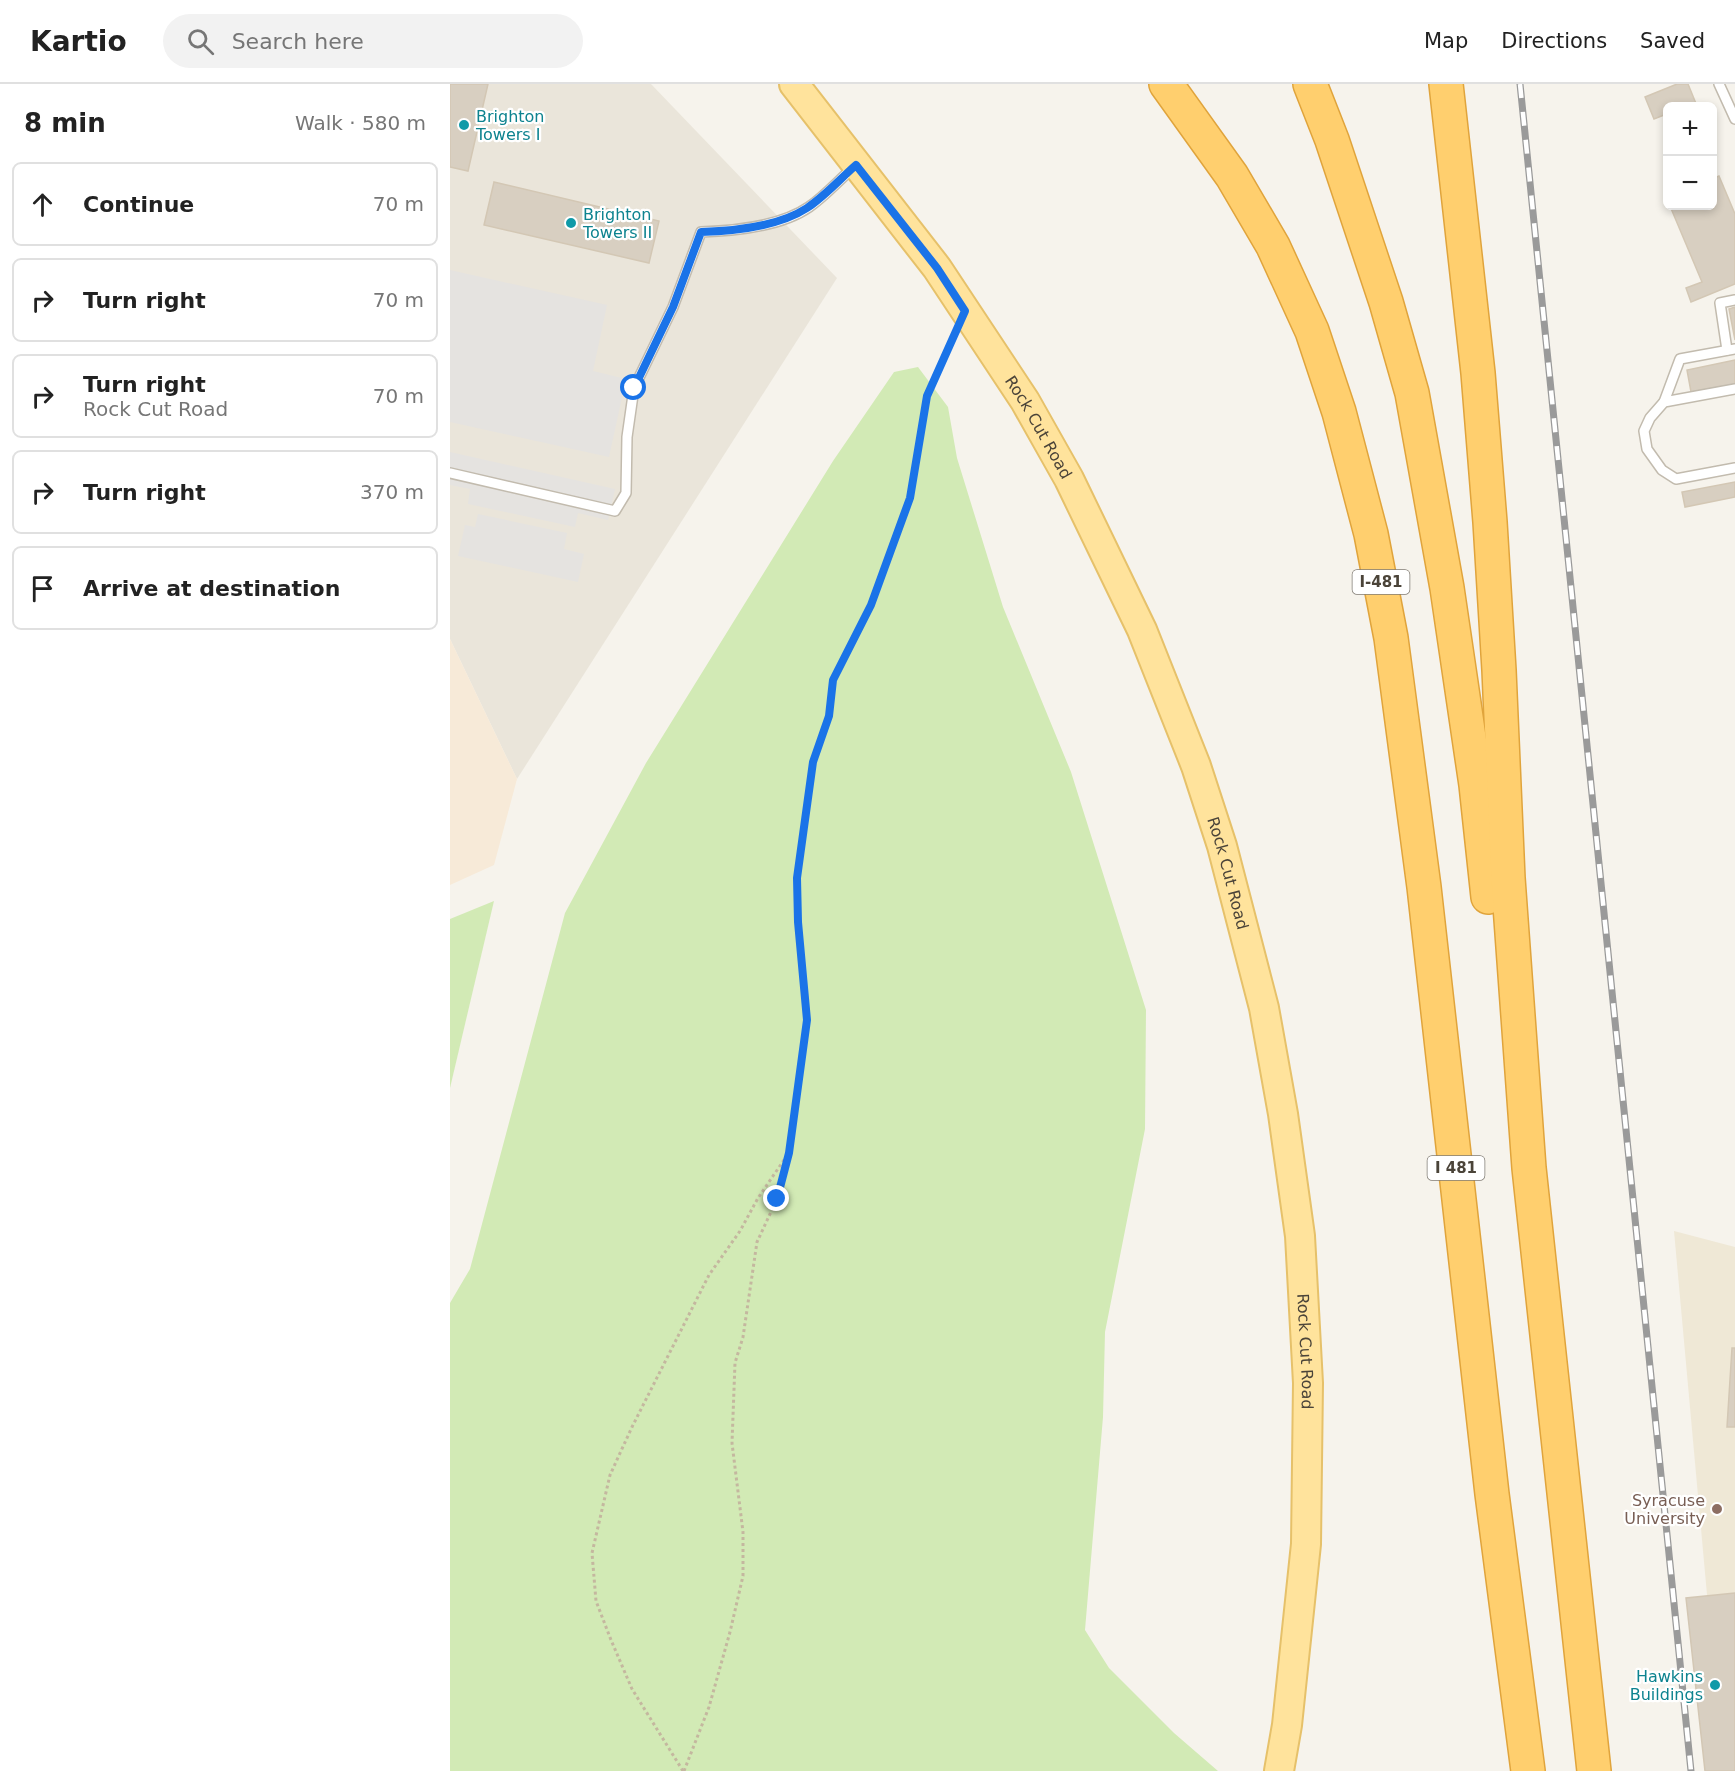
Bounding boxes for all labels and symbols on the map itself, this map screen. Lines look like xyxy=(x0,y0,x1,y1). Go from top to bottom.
place label: Brighton Towers I xyxy=(475,107,545,144)
marker: Brighton Towers I xyxy=(457,118,471,132)
place label: Brighton Towers II xyxy=(582,205,652,242)
marker: Brighton Towers II xyxy=(564,216,578,230)
street label: Rock Cut Road xyxy=(1001,372,1076,482)
route start xyxy=(620,374,646,400)
road number: I-481 xyxy=(1352,570,1410,594)
street label: Rock Cut Road xyxy=(1204,814,1253,932)
road number: I 481 xyxy=(1428,1156,1484,1180)
route end xyxy=(763,1185,789,1211)
street label: Rock Cut Road xyxy=(1294,1293,1318,1410)
place label: Syracuse University xyxy=(1624,1491,1705,1528)
marker: Syracuse University xyxy=(1710,1502,1724,1516)
place label: Hawkins Buildings xyxy=(1630,1667,1703,1704)
marker: Hawkins Buildings xyxy=(1708,1678,1722,1692)

